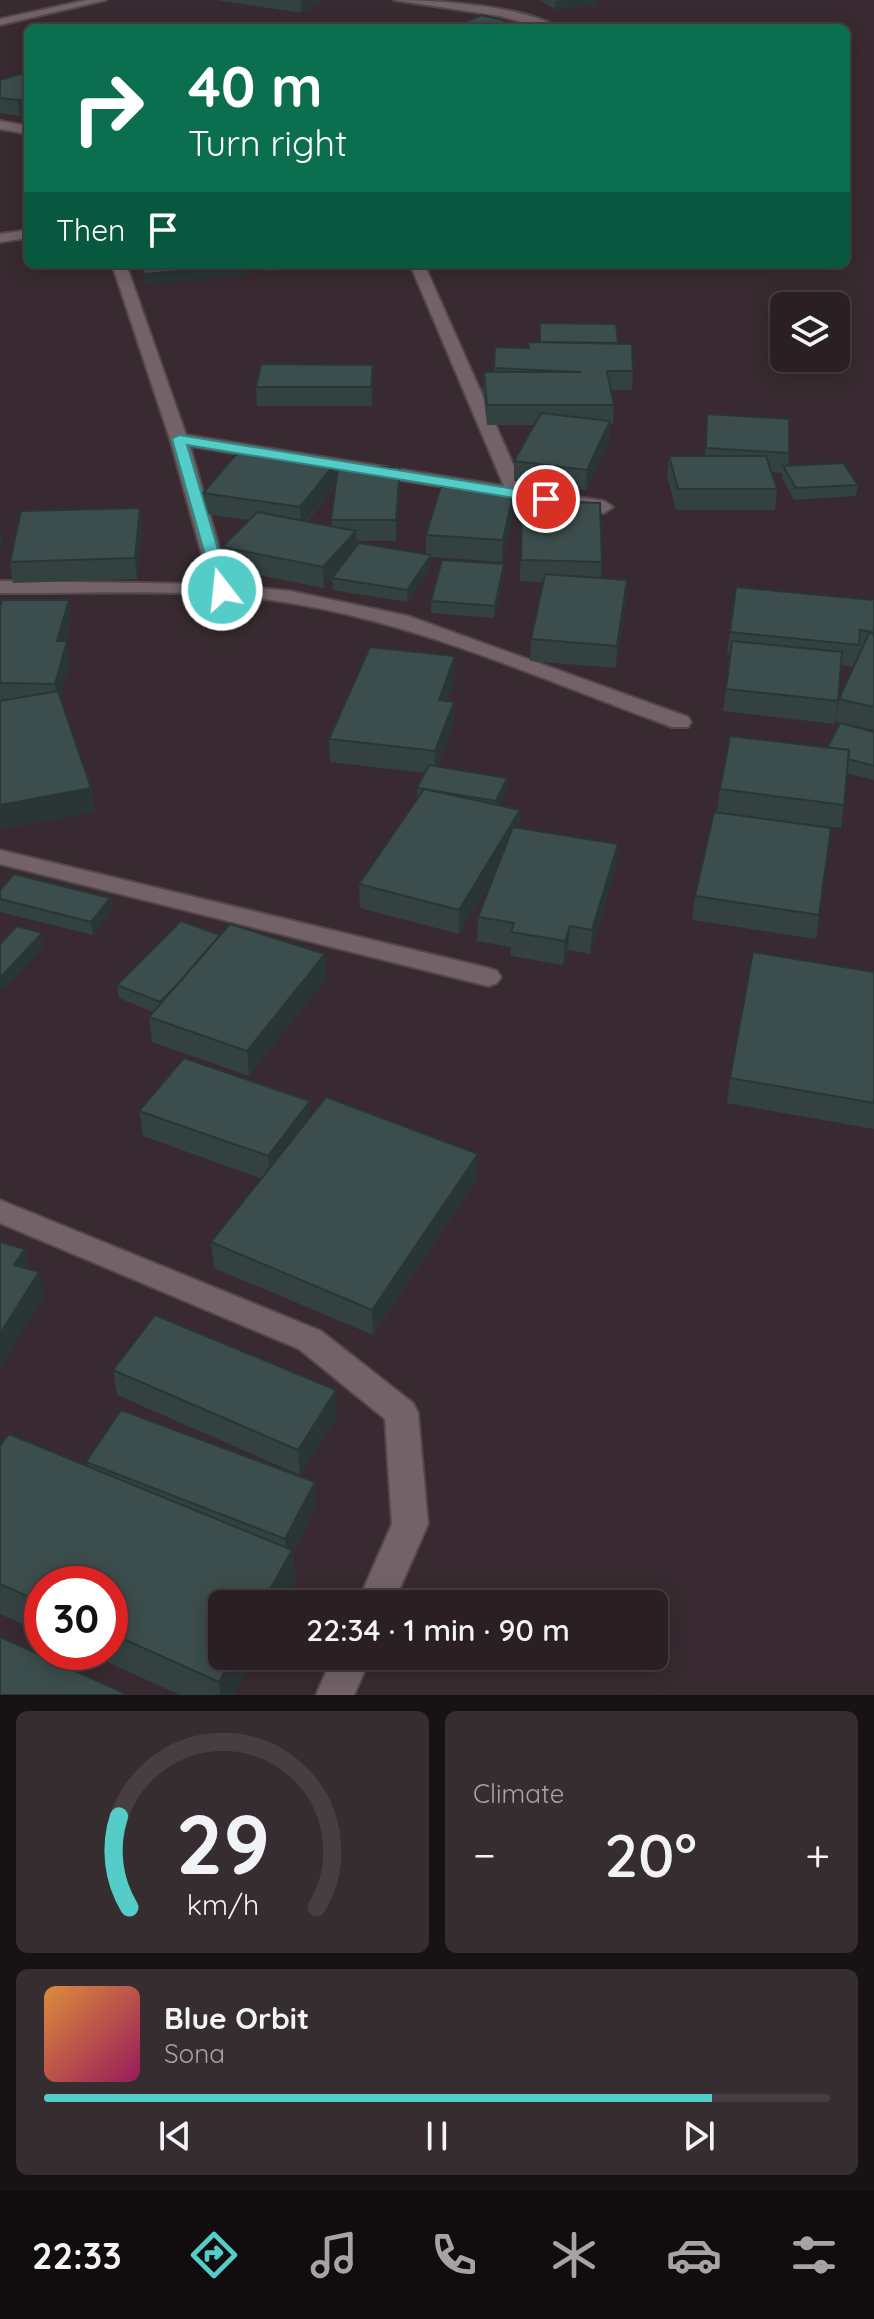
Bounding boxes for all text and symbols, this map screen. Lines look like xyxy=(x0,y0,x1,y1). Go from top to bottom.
text: 40 m xyxy=(188,51,323,121)
icon: right xyxy=(56,56,160,160)
text: Turn right xyxy=(188,120,347,165)
icon: arrive xyxy=(141,208,185,252)
text: Then xyxy=(56,211,125,249)
map controls xyxy=(770,292,850,372)
button: layers xyxy=(770,292,850,372)
pin xyxy=(512,465,580,533)
icon: arrive xyxy=(524,477,568,521)
position arrow xyxy=(180,548,264,632)
speed limit sign: 30 xyxy=(24,1566,128,1670)
text: 22:34 · 1 min · 90 m xyxy=(306,1611,570,1649)
text: Climate xyxy=(473,1777,564,1810)
text: 29 xyxy=(175,1791,270,1895)
text: 20° xyxy=(604,1817,697,1892)
text: − xyxy=(473,1827,496,1882)
text: + xyxy=(805,1827,830,1882)
text: km/h xyxy=(186,1886,259,1922)
text: Blue Orbit xyxy=(164,1999,309,2037)
text: Sona xyxy=(164,2037,225,2070)
icon: previous xyxy=(153,2114,197,2158)
icon: pause xyxy=(415,2114,459,2158)
icon: next xyxy=(677,2114,721,2158)
icon: directions xyxy=(186,2227,242,2283)
icon: music xyxy=(306,2227,362,2283)
icon: phone xyxy=(426,2227,482,2283)
icon: climate xyxy=(546,2227,602,2283)
icon: car xyxy=(666,2227,722,2283)
icon: filters xyxy=(786,2227,842,2283)
text: 22:33 xyxy=(32,2233,122,2278)

